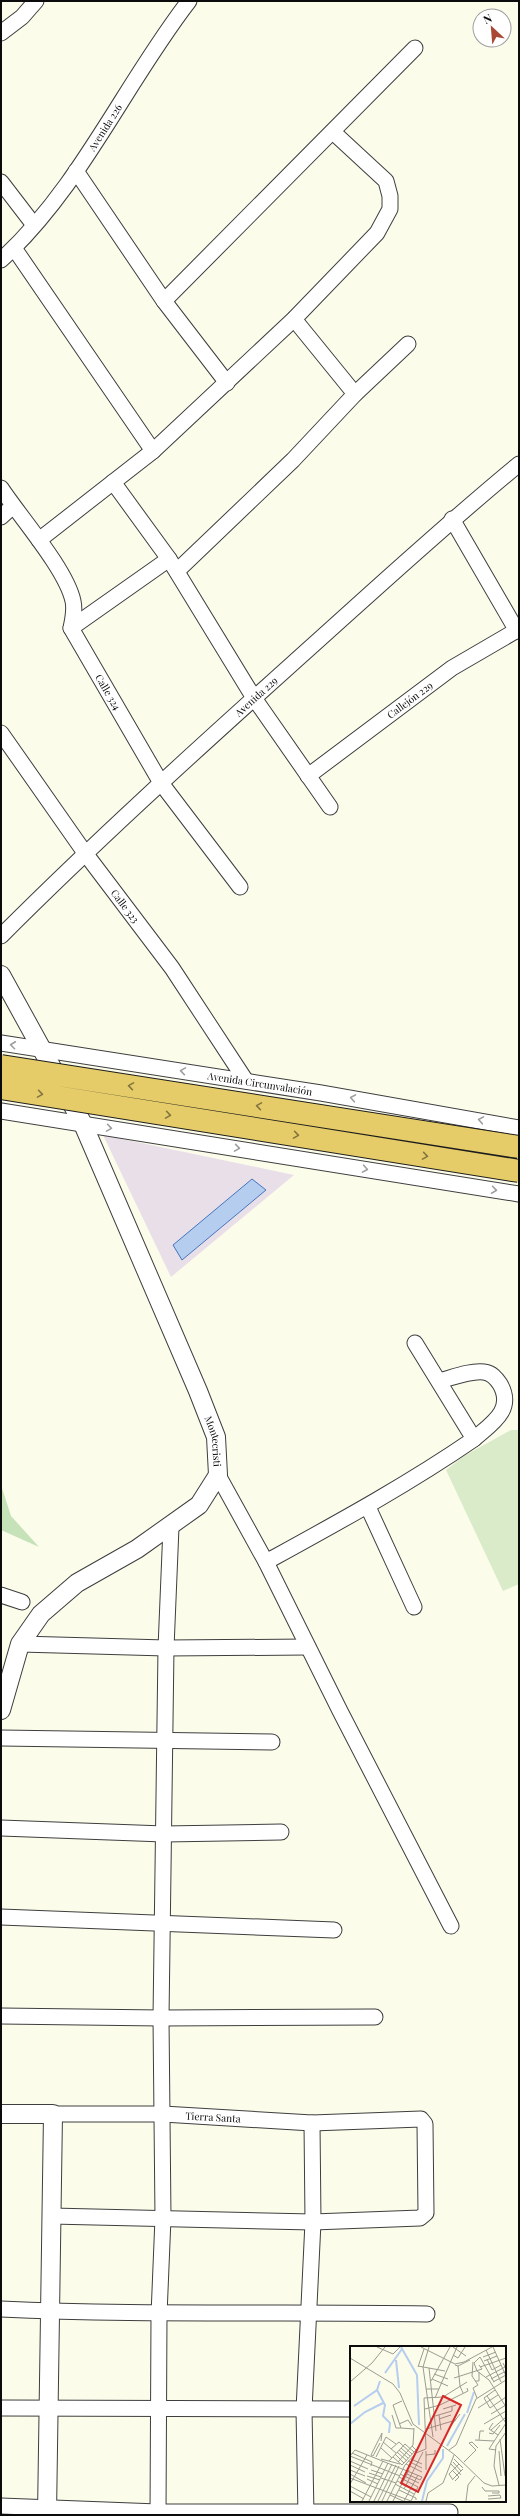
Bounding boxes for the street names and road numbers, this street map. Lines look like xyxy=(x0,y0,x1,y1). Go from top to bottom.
street label: Avenida 226 xyxy=(84,101,125,154)
street label: Calle 324 xyxy=(92,672,124,713)
street label: Avenida 229 xyxy=(231,673,280,720)
street label: Callejón 229 xyxy=(384,678,435,722)
street label: Calle 323 xyxy=(108,886,143,926)
street label: Avenida Circunvalación xyxy=(205,1068,313,1099)
street label: Montecristi xyxy=(201,1414,225,1467)
street label: Tierra Santa xyxy=(185,2109,241,2125)

